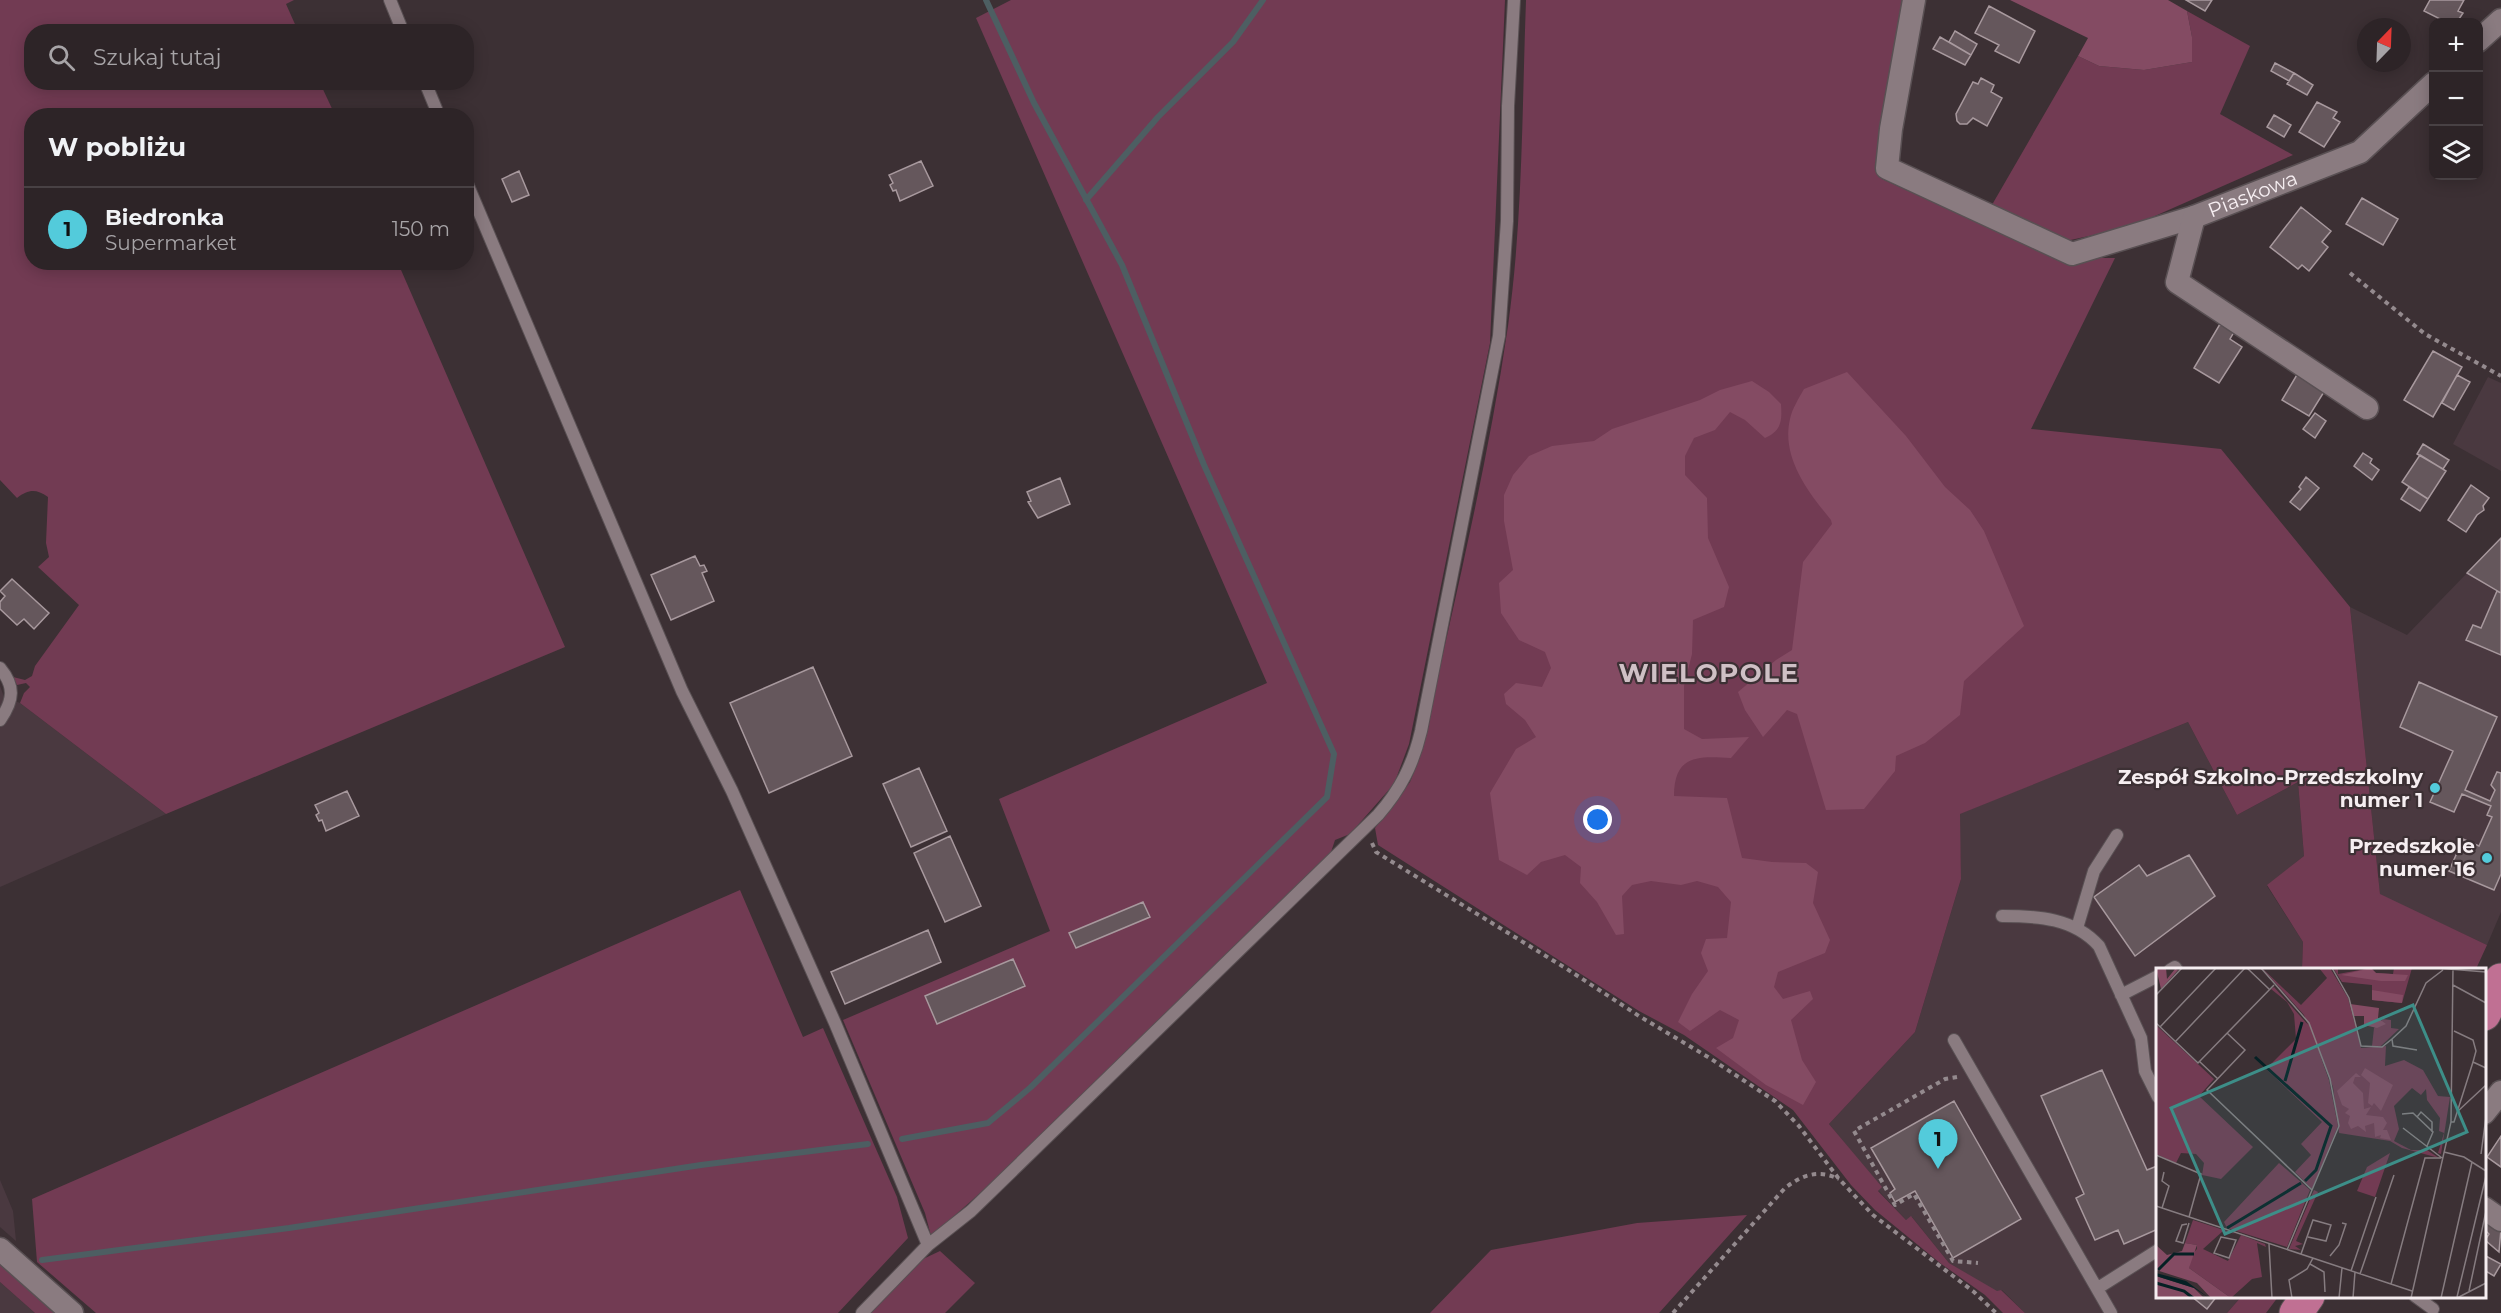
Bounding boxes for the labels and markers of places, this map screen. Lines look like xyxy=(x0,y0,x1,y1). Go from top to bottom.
place label: Zespół Szkolno-Przedszkolny numer 1 xyxy=(2118,765,2424,812)
marker: Zespół Szkolno-Przedszkolny numer 1 xyxy=(2428,781,2442,795)
place label: Przedszkole numer 16 xyxy=(2349,834,2475,881)
marker: Przedszkole numer 16 xyxy=(2480,851,2494,865)
pin: 1 xyxy=(1918,1120,1958,1169)

